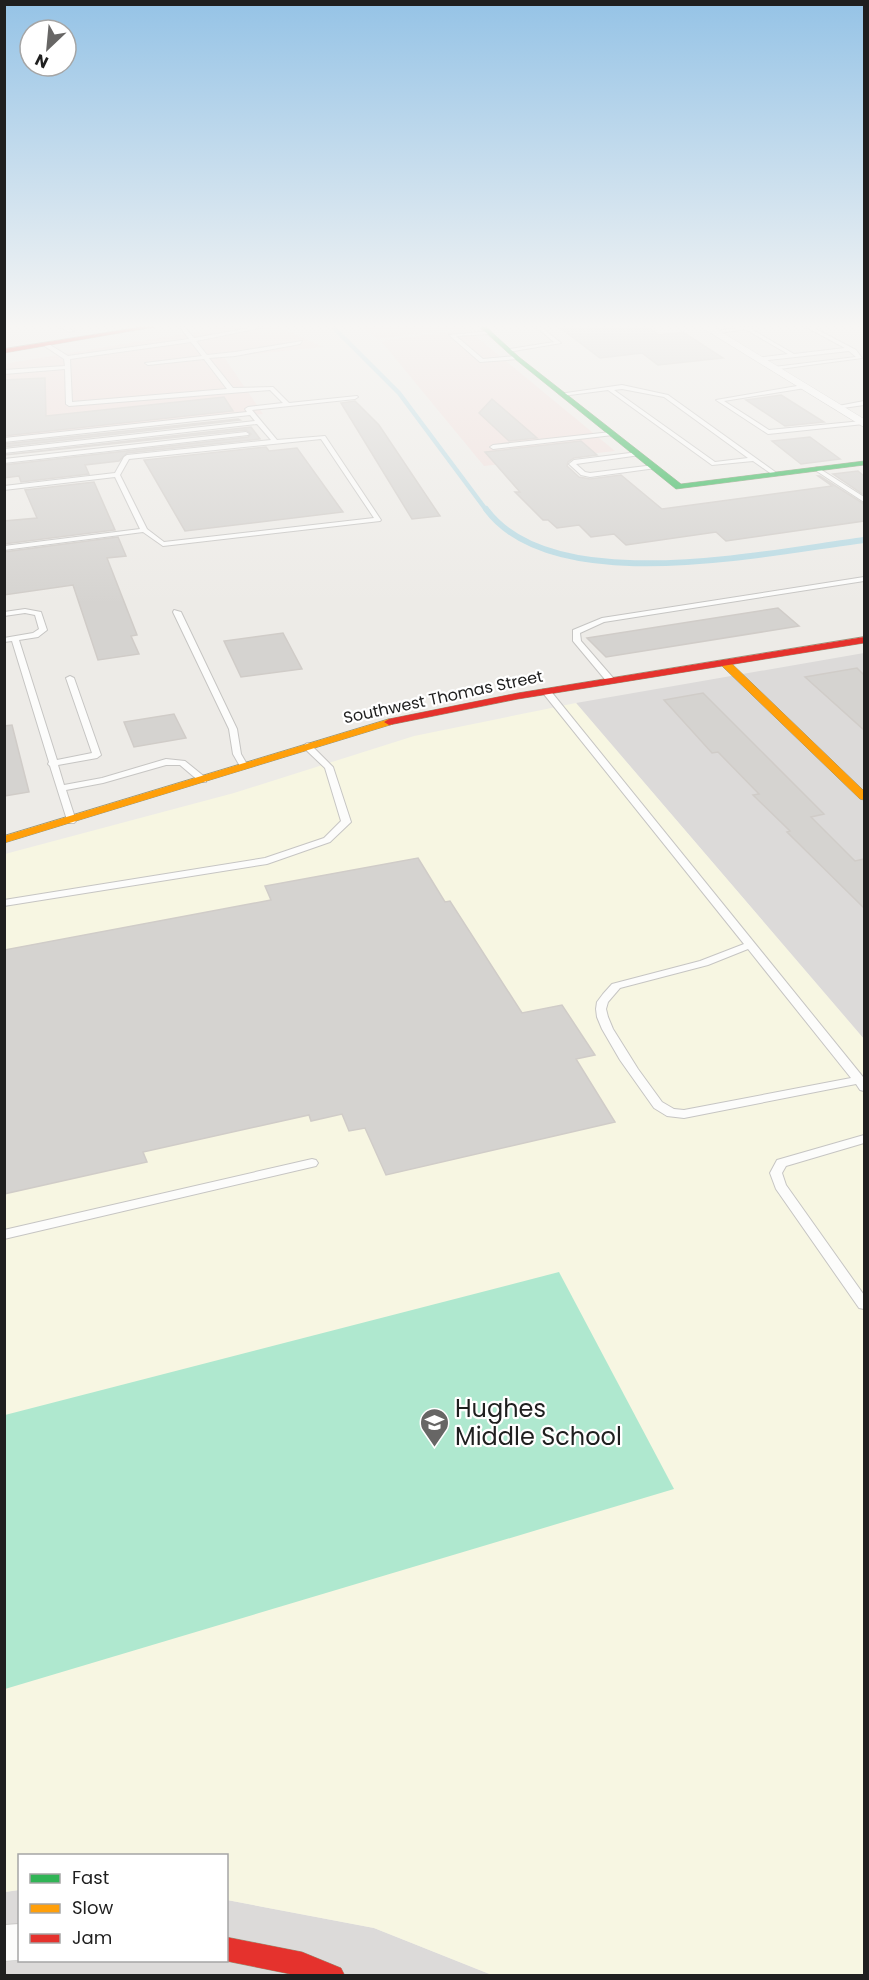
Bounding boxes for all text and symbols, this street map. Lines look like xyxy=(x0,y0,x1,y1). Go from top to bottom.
north arrow xyxy=(18,18,78,78)
text: N xyxy=(31,48,52,74)
street label: Southwest Thomas Street xyxy=(341,665,545,729)
place label: Hughes Middle School xyxy=(455,1392,622,1453)
school or university icon: Hughes Middle School xyxy=(418,1406,450,1448)
legend xyxy=(18,1854,228,1962)
text: Fast xyxy=(72,1865,109,1890)
text: Slow xyxy=(72,1895,114,1920)
text: Jam xyxy=(72,1925,112,1950)

